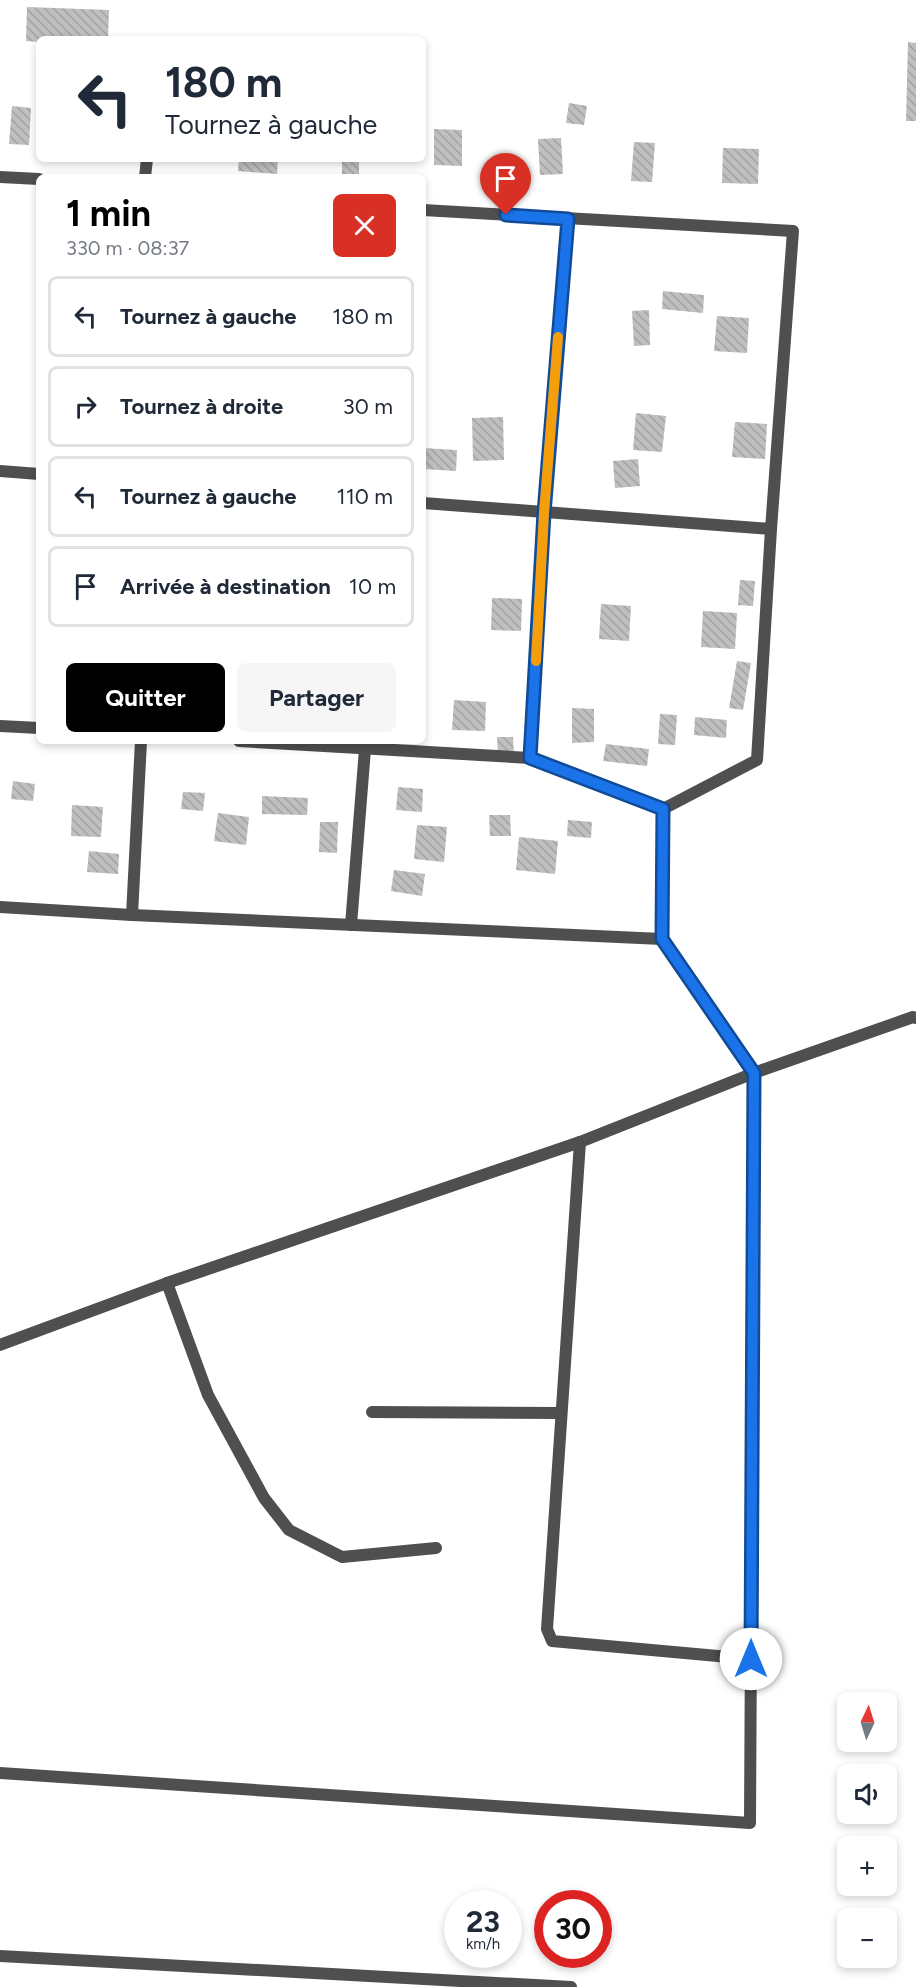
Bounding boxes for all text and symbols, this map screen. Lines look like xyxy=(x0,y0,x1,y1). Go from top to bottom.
text: 180 m xyxy=(165,57,282,108)
icon: left xyxy=(66,60,144,138)
text: Tournez à gauche xyxy=(165,108,377,141)
pin xyxy=(480,153,531,215)
icon: arrive xyxy=(489,162,522,195)
text: 1 min xyxy=(66,192,151,235)
button: close xyxy=(333,194,396,257)
text: 330 m · 08:37 xyxy=(66,236,189,260)
icon: left xyxy=(69,300,102,333)
text: Tournez à gauche xyxy=(120,303,296,330)
text: 180 m xyxy=(332,303,393,330)
icon: right xyxy=(69,390,102,423)
text: Tournez à droite xyxy=(120,393,283,420)
text: 30 m xyxy=(343,393,393,420)
icon: left xyxy=(69,480,102,513)
text: Tournez à gauche xyxy=(120,483,296,510)
text: 110 m xyxy=(337,483,393,510)
icon: arrive xyxy=(69,570,102,603)
text: Arrivée à destination xyxy=(120,573,331,600)
text: 10 m xyxy=(349,573,396,600)
button: Quitter xyxy=(66,663,225,732)
button: Partager xyxy=(237,663,396,732)
position arrow xyxy=(719,1627,783,1691)
north arrow xyxy=(837,1692,897,1752)
map controls xyxy=(837,1692,897,1968)
button: sound xyxy=(837,1764,897,1824)
button: + xyxy=(837,1836,897,1896)
speed limit sign: 30 xyxy=(534,1890,612,1968)
text: 23 xyxy=(466,1903,500,1940)
button: − xyxy=(837,1908,897,1968)
text: km/h xyxy=(466,1935,500,1953)

